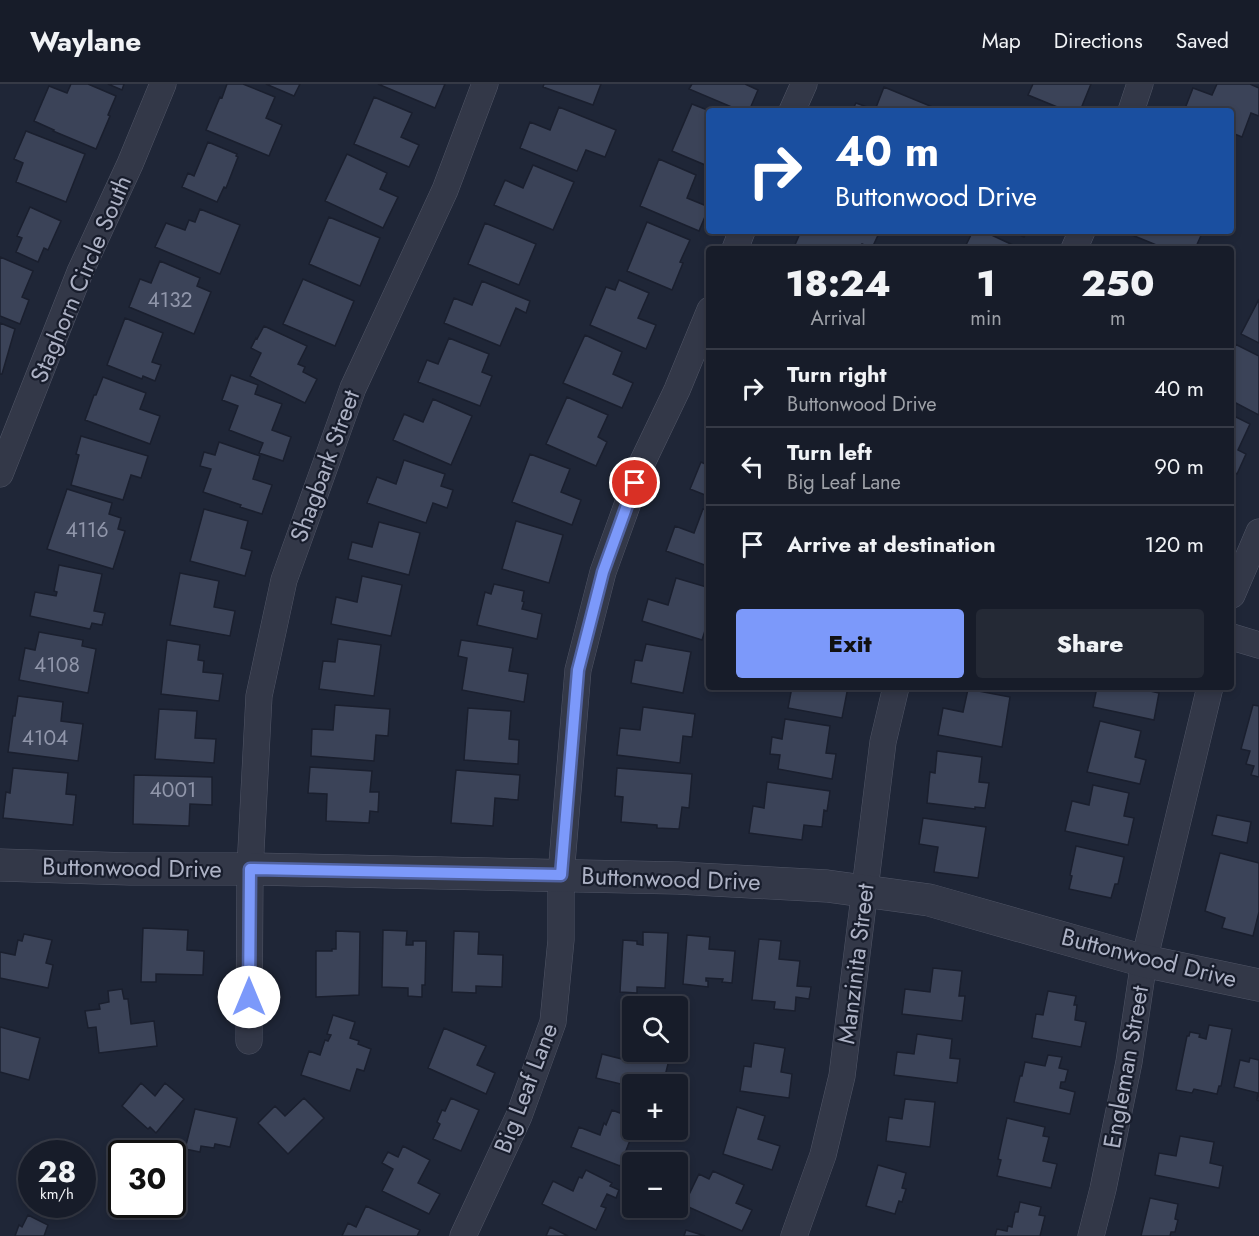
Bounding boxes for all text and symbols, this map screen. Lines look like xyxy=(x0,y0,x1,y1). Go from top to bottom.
text: Waylane xyxy=(30,21,141,62)
text: Map xyxy=(982,26,1021,56)
text: Directions xyxy=(1054,26,1143,56)
text: Saved xyxy=(1176,26,1229,56)
text: 40 m xyxy=(835,121,939,182)
icon: right xyxy=(736,132,814,210)
street label: Staghorn Circle South xyxy=(21,170,140,388)
text: Buttonwood Drive xyxy=(835,177,1037,216)
text: 18:24 xyxy=(786,257,891,309)
text: 1 xyxy=(977,257,995,309)
text: 250 xyxy=(1081,257,1154,309)
house number: 4132 xyxy=(147,285,193,315)
text: Arrival xyxy=(811,304,866,333)
text: min xyxy=(970,304,1002,333)
text: m xyxy=(1110,304,1126,333)
text: Turn right xyxy=(787,358,887,390)
icon: right xyxy=(736,372,769,405)
text: 40 m xyxy=(1154,372,1204,404)
street label: Shagbark Street xyxy=(281,385,368,547)
text: Buttonwood Drive xyxy=(787,390,937,419)
text: Turn left xyxy=(787,436,872,468)
icon: left xyxy=(736,450,769,483)
text: 90 m xyxy=(1154,450,1204,482)
pin xyxy=(609,457,660,508)
icon: arrive xyxy=(618,466,651,499)
text: Big Leaf Lane xyxy=(787,468,901,497)
house number: 4116 xyxy=(65,515,109,545)
icon: arrive xyxy=(736,528,769,561)
text: Arrive at destination xyxy=(787,528,996,560)
text: 120 m xyxy=(1145,528,1204,560)
button: Exit xyxy=(736,609,964,678)
button: Share xyxy=(976,609,1204,678)
house number: 4108 xyxy=(34,650,80,680)
house number: 4104 xyxy=(22,723,68,753)
house number: 4001 xyxy=(150,775,196,805)
street label: Buttonwood Drive xyxy=(42,848,222,887)
street label: Buttonwood Drive xyxy=(581,858,761,899)
street label: Manzinita Street xyxy=(828,881,883,1046)
street label: Buttonwood Drive xyxy=(1058,919,1240,996)
position arrow xyxy=(217,965,281,1029)
street label: Engleman Street xyxy=(1094,983,1157,1151)
map controls xyxy=(622,996,688,1218)
button: search xyxy=(622,996,688,1062)
street label: Big Leaf Lane xyxy=(485,1018,566,1158)
button: + xyxy=(622,1074,688,1140)
speed limit sign: 30 xyxy=(108,1140,186,1218)
text: 28 xyxy=(38,1150,76,1193)
button: − xyxy=(622,1152,688,1218)
text: km/h xyxy=(40,1183,74,1205)

